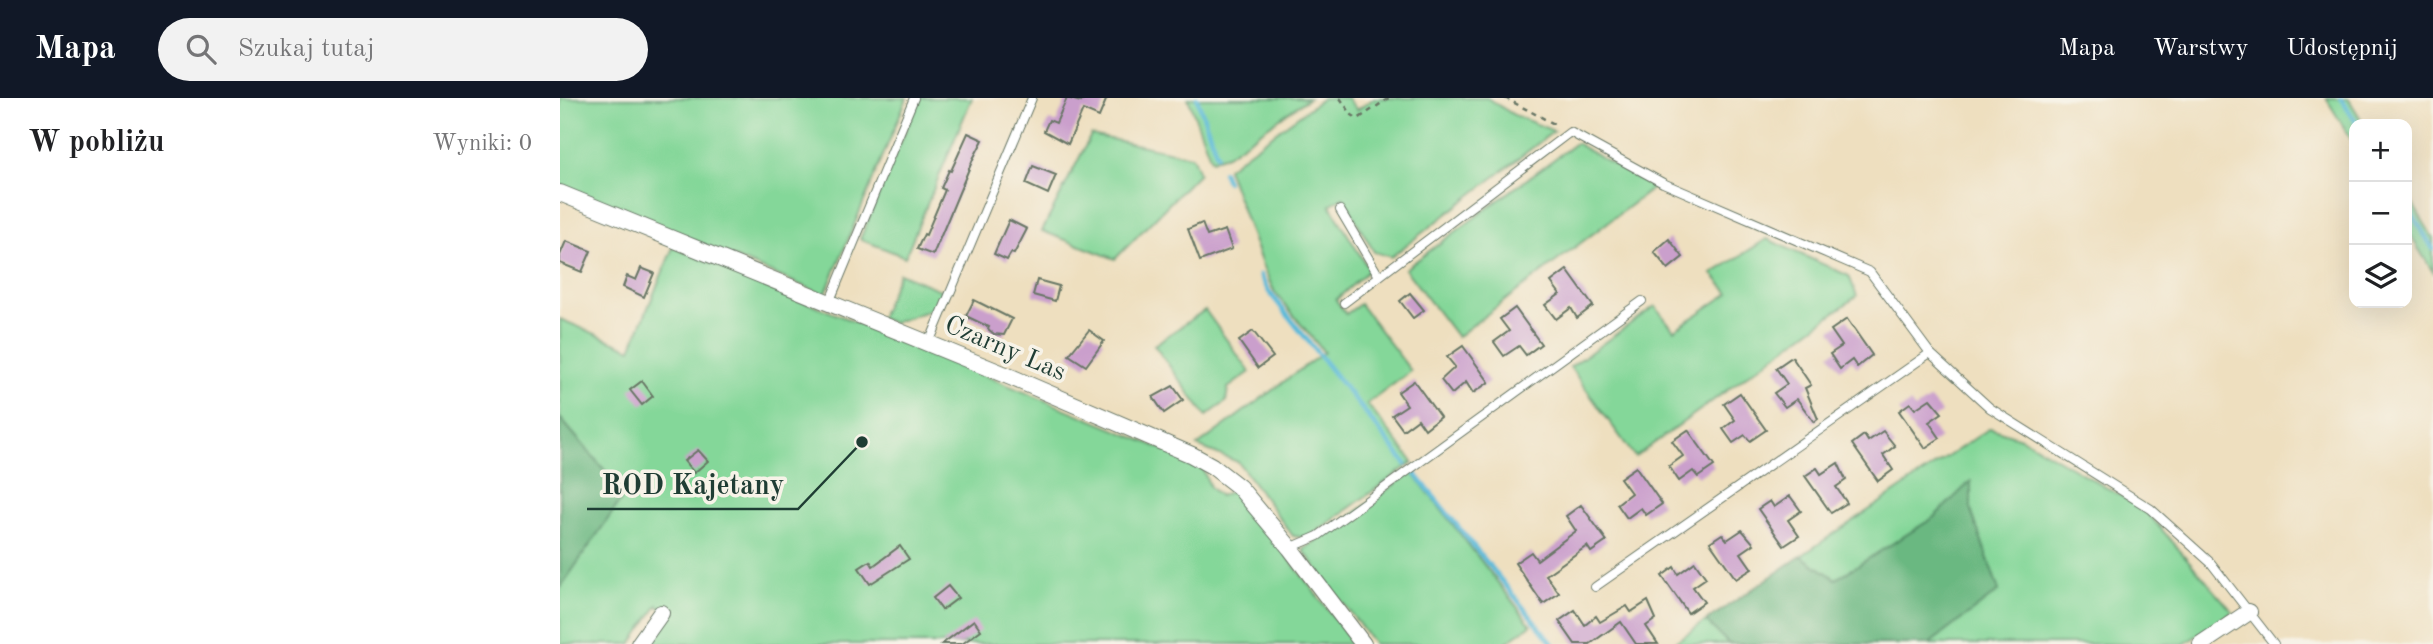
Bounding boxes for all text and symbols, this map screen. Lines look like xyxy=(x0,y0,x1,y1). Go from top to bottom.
search box xyxy=(158,18,648,81)
icon: search xyxy=(182,30,220,68)
text: Mapa xyxy=(35,33,116,66)
text: Szukaj tutaj xyxy=(238,36,375,62)
text: Mapa xyxy=(2059,37,2115,61)
text: Warstwy xyxy=(2153,37,2249,61)
text: Udostępnij xyxy=(2287,37,2398,61)
map controls xyxy=(2349,119,2412,308)
button: + xyxy=(2349,119,2412,182)
text: W pobliżu xyxy=(28,128,164,158)
text: Wyniki: 0 xyxy=(432,132,532,155)
button: − xyxy=(2349,182,2412,245)
button: layers xyxy=(2349,245,2412,308)
street label: Czarny Las xyxy=(941,312,1069,386)
callout: ROD Kajetany xyxy=(587,460,798,509)
text: ROD Kajetany xyxy=(602,473,784,501)

